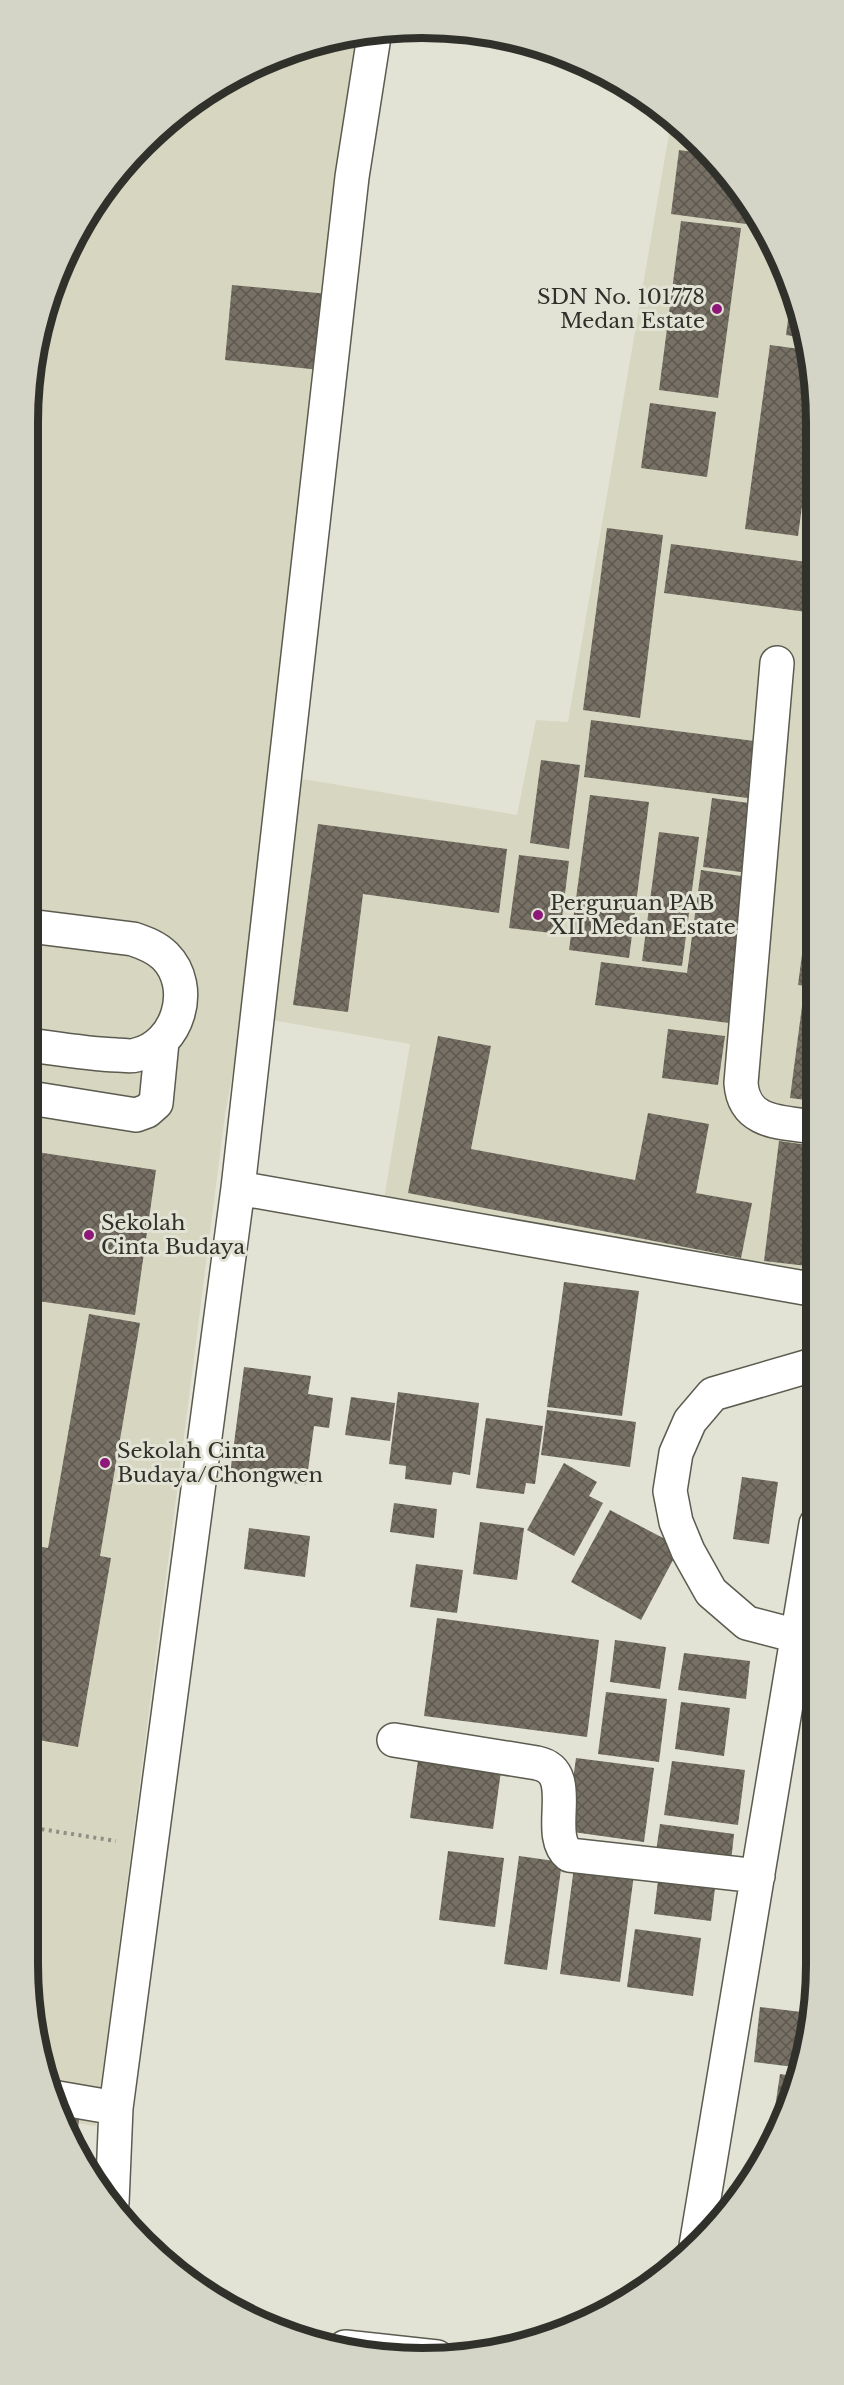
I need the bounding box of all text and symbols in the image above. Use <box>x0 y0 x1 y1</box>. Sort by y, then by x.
place label: SDN No. 101778 Medan Estate <box>537 284 705 334</box>
marker: SDN No. 101778 Medan Estate <box>710 302 724 316</box>
place label: Perguruan PAB XII Medan Estate <box>550 890 736 940</box>
marker: Perguruan PAB XII Medan Estate <box>531 908 545 922</box>
place label: Sekolah Cinta Budaya <box>101 1210 245 1260</box>
marker: Sekolah Cinta Budaya <box>82 1228 96 1242</box>
place label: Sekolah Cinta Budaya/Chongwen <box>117 1438 323 1488</box>
marker: Sekolah Cinta Budaya/Chongwen <box>98 1456 112 1470</box>

